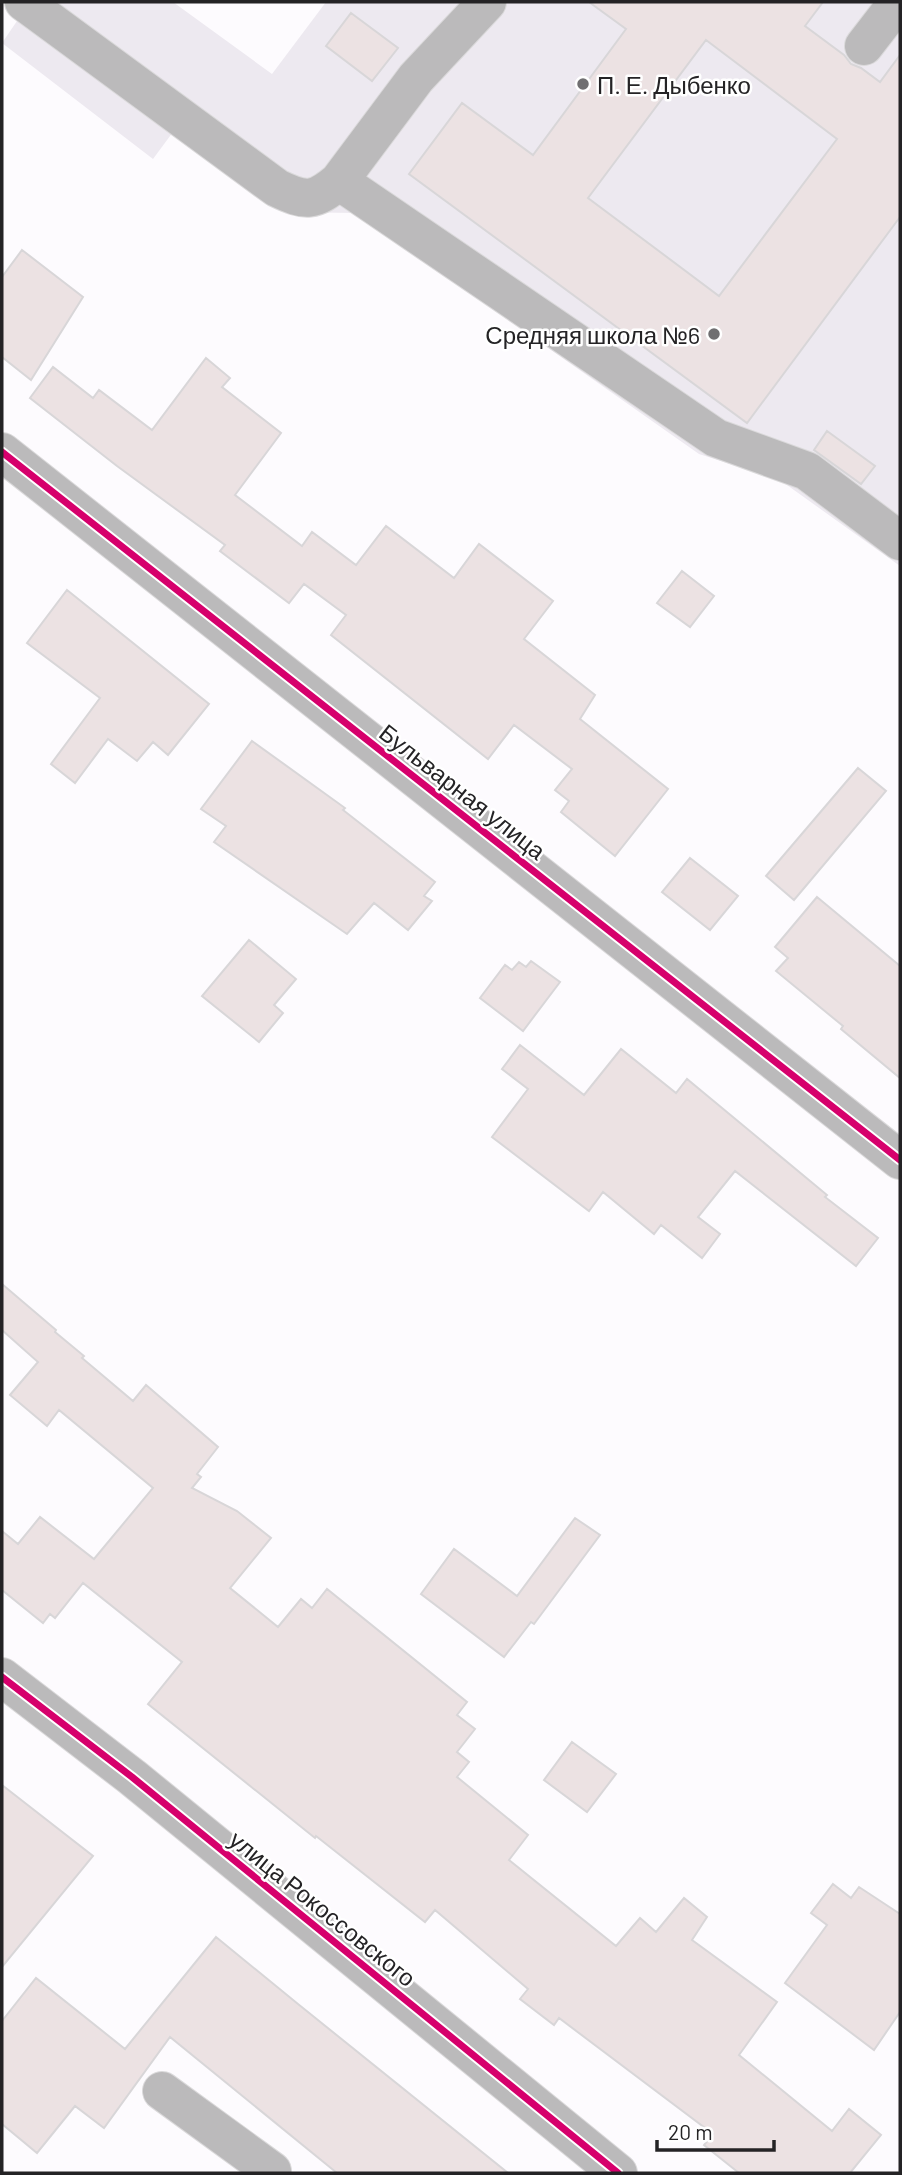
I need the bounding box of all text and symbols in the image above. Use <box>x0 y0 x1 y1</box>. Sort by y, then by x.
place label: П. Е. Дыбенко <box>597 70 751 99</box>
marker: П. Е. Дыбенко <box>575 76 591 92</box>
place label: Средняя школа №6 <box>485 320 700 349</box>
marker: Средняя школа №6 <box>706 326 722 342</box>
street label: Бульварная улица <box>374 717 552 865</box>
street label: улица Рокоссовского <box>224 1824 422 1992</box>
scale bar <box>657 2108 774 2152</box>
text: 20 m <box>668 2119 713 2144</box>

